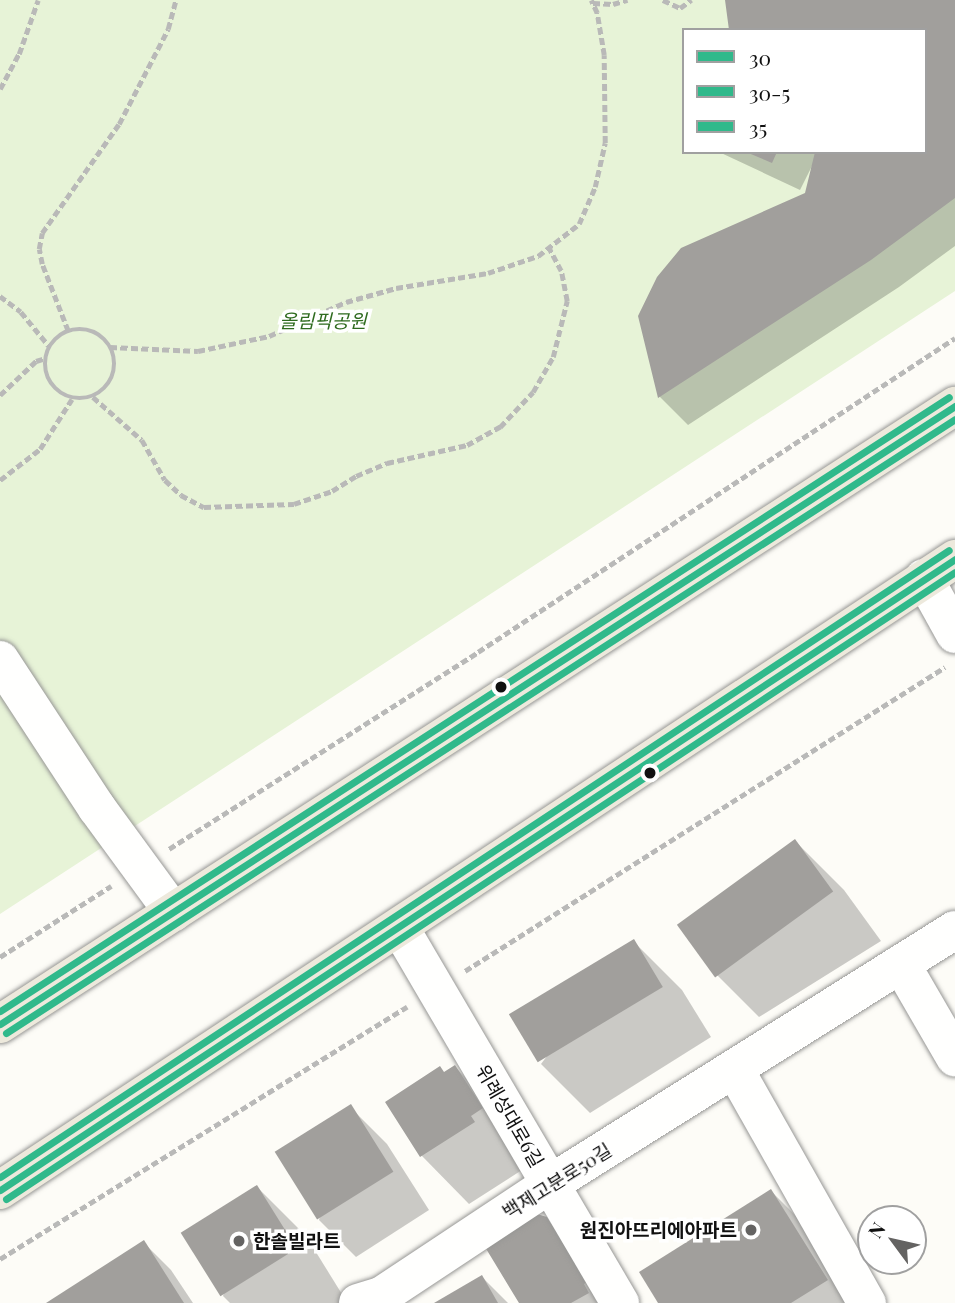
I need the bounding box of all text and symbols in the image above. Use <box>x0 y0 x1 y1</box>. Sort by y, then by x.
legend <box>682 28 927 154</box>
text: 30 <box>749 43 771 71</box>
text: 30-5 <box>749 78 790 106</box>
text: 35 <box>749 113 767 141</box>
park label: 올림픽공원 <box>279 310 367 332</box>
unlabelled marker <box>494 680 508 694</box>
unlabelled marker <box>643 766 657 780</box>
street label: 위례성대로6길 <box>471 1061 549 1171</box>
street label: 백제고분로50길 <box>498 1138 616 1224</box>
north arrow <box>857 1205 927 1275</box>
text: N <box>861 1217 891 1242</box>
place label: 원진아뜨리에아파트 <box>580 1219 737 1241</box>
marker: 원진아뜨리에아파트 <box>743 1222 759 1238</box>
place label: 한솔빌라트 <box>253 1230 340 1252</box>
marker: 한솔빌라트 <box>231 1233 247 1249</box>

